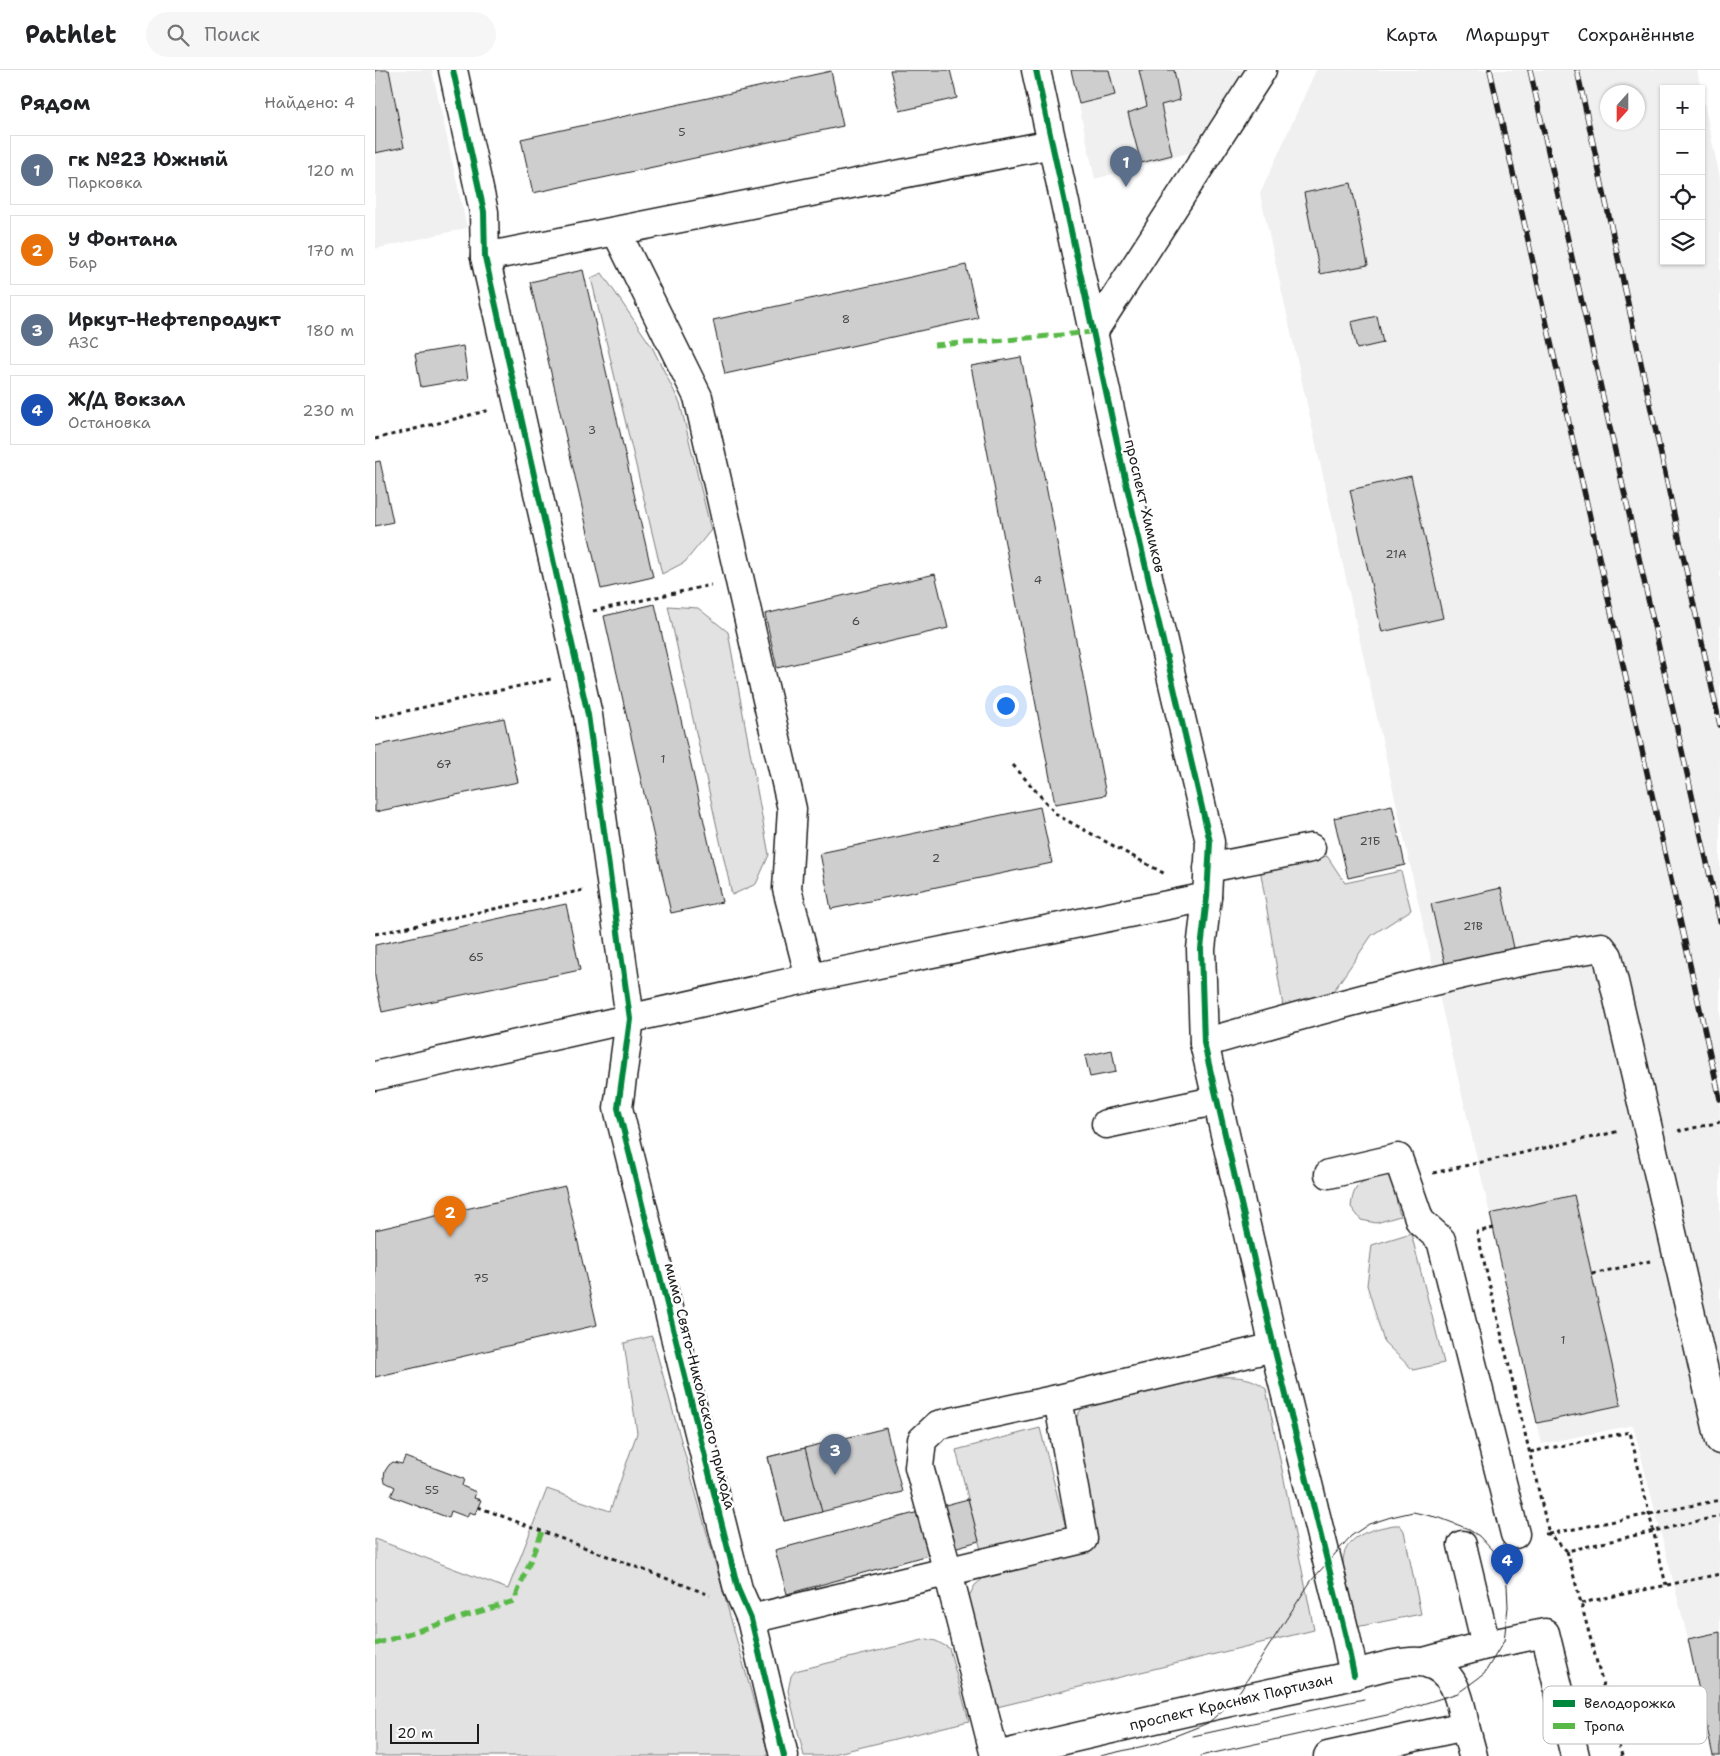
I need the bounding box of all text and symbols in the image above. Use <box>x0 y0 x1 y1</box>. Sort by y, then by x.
search box <box>146 12 496 57</box>
text: Pathlet <box>25 19 116 51</box>
icon: search <box>164 21 192 49</box>
text: Поиск <box>204 22 260 47</box>
text: Карта <box>1386 23 1437 47</box>
text: Маршрут <box>1465 23 1549 47</box>
text: Сохранённые <box>1577 23 1695 47</box>
north arrow <box>1600 85 1645 130</box>
map controls <box>1660 85 1705 265</box>
button: + <box>1660 85 1705 130</box>
text: Рядом <box>20 89 90 117</box>
text: Найдено: 4 <box>264 92 355 113</box>
house number: 5 <box>678 124 686 140</box>
button: − <box>1660 130 1705 175</box>
pin: 1 <box>1110 146 1142 187</box>
text: гк №23 Южный <box>68 147 228 172</box>
text: 1 <box>33 160 41 181</box>
text: 120 m <box>307 160 354 181</box>
text: Парковка <box>68 172 142 193</box>
button: locate <box>1660 175 1705 220</box>
button: layers <box>1660 220 1705 265</box>
text: У Фонтана <box>68 227 177 252</box>
text: 2 <box>31 240 43 261</box>
text: 170 m <box>307 240 354 261</box>
text: Бар <box>68 252 97 273</box>
text: Иркут-Нефтепродукт <box>68 307 281 332</box>
house number: 8 <box>842 311 850 327</box>
text: 3 <box>31 320 43 341</box>
text: 180 m <box>306 320 354 341</box>
text: АЗС <box>68 332 99 353</box>
text: Ж/Д Вокзал <box>68 387 185 412</box>
text: 4 <box>31 400 43 421</box>
text: 230 m <box>302 400 354 421</box>
text: Остановка <box>68 412 151 433</box>
house number: 3 <box>588 422 596 438</box>
street label: проспект Химиков <box>1120 437 1170 575</box>
house number: 21А <box>1385 546 1407 562</box>
house number: 4 <box>1034 572 1042 588</box>
house number: 6 <box>852 613 860 629</box>
your location <box>993 693 1019 719</box>
house number: 1 <box>660 751 666 767</box>
house number: 67 <box>436 756 452 772</box>
house number: 21Б <box>1360 833 1380 849</box>
house number: 2 <box>932 850 940 866</box>
house number: 21В <box>1463 918 1483 934</box>
house number: 65 <box>468 949 484 965</box>
pin: 2 <box>434 1196 466 1237</box>
street label: мимо Свято-Никольского прихода <box>660 1261 741 1512</box>
house number: 75 <box>473 1270 489 1286</box>
house number: 1 <box>1560 1332 1566 1348</box>
pin: 3 <box>819 1434 851 1475</box>
house number: 55 <box>425 1482 439 1498</box>
pin: 4 <box>1491 1544 1523 1585</box>
street label: проспект Красных Партизан <box>1127 1669 1335 1735</box>
legend <box>1543 1686 1707 1744</box>
text: Велодорожка <box>1584 1694 1676 1712</box>
text: Тропа <box>1584 1717 1625 1735</box>
scale bar <box>390 1721 479 1744</box>
text: 20 m <box>397 1724 433 1742</box>

